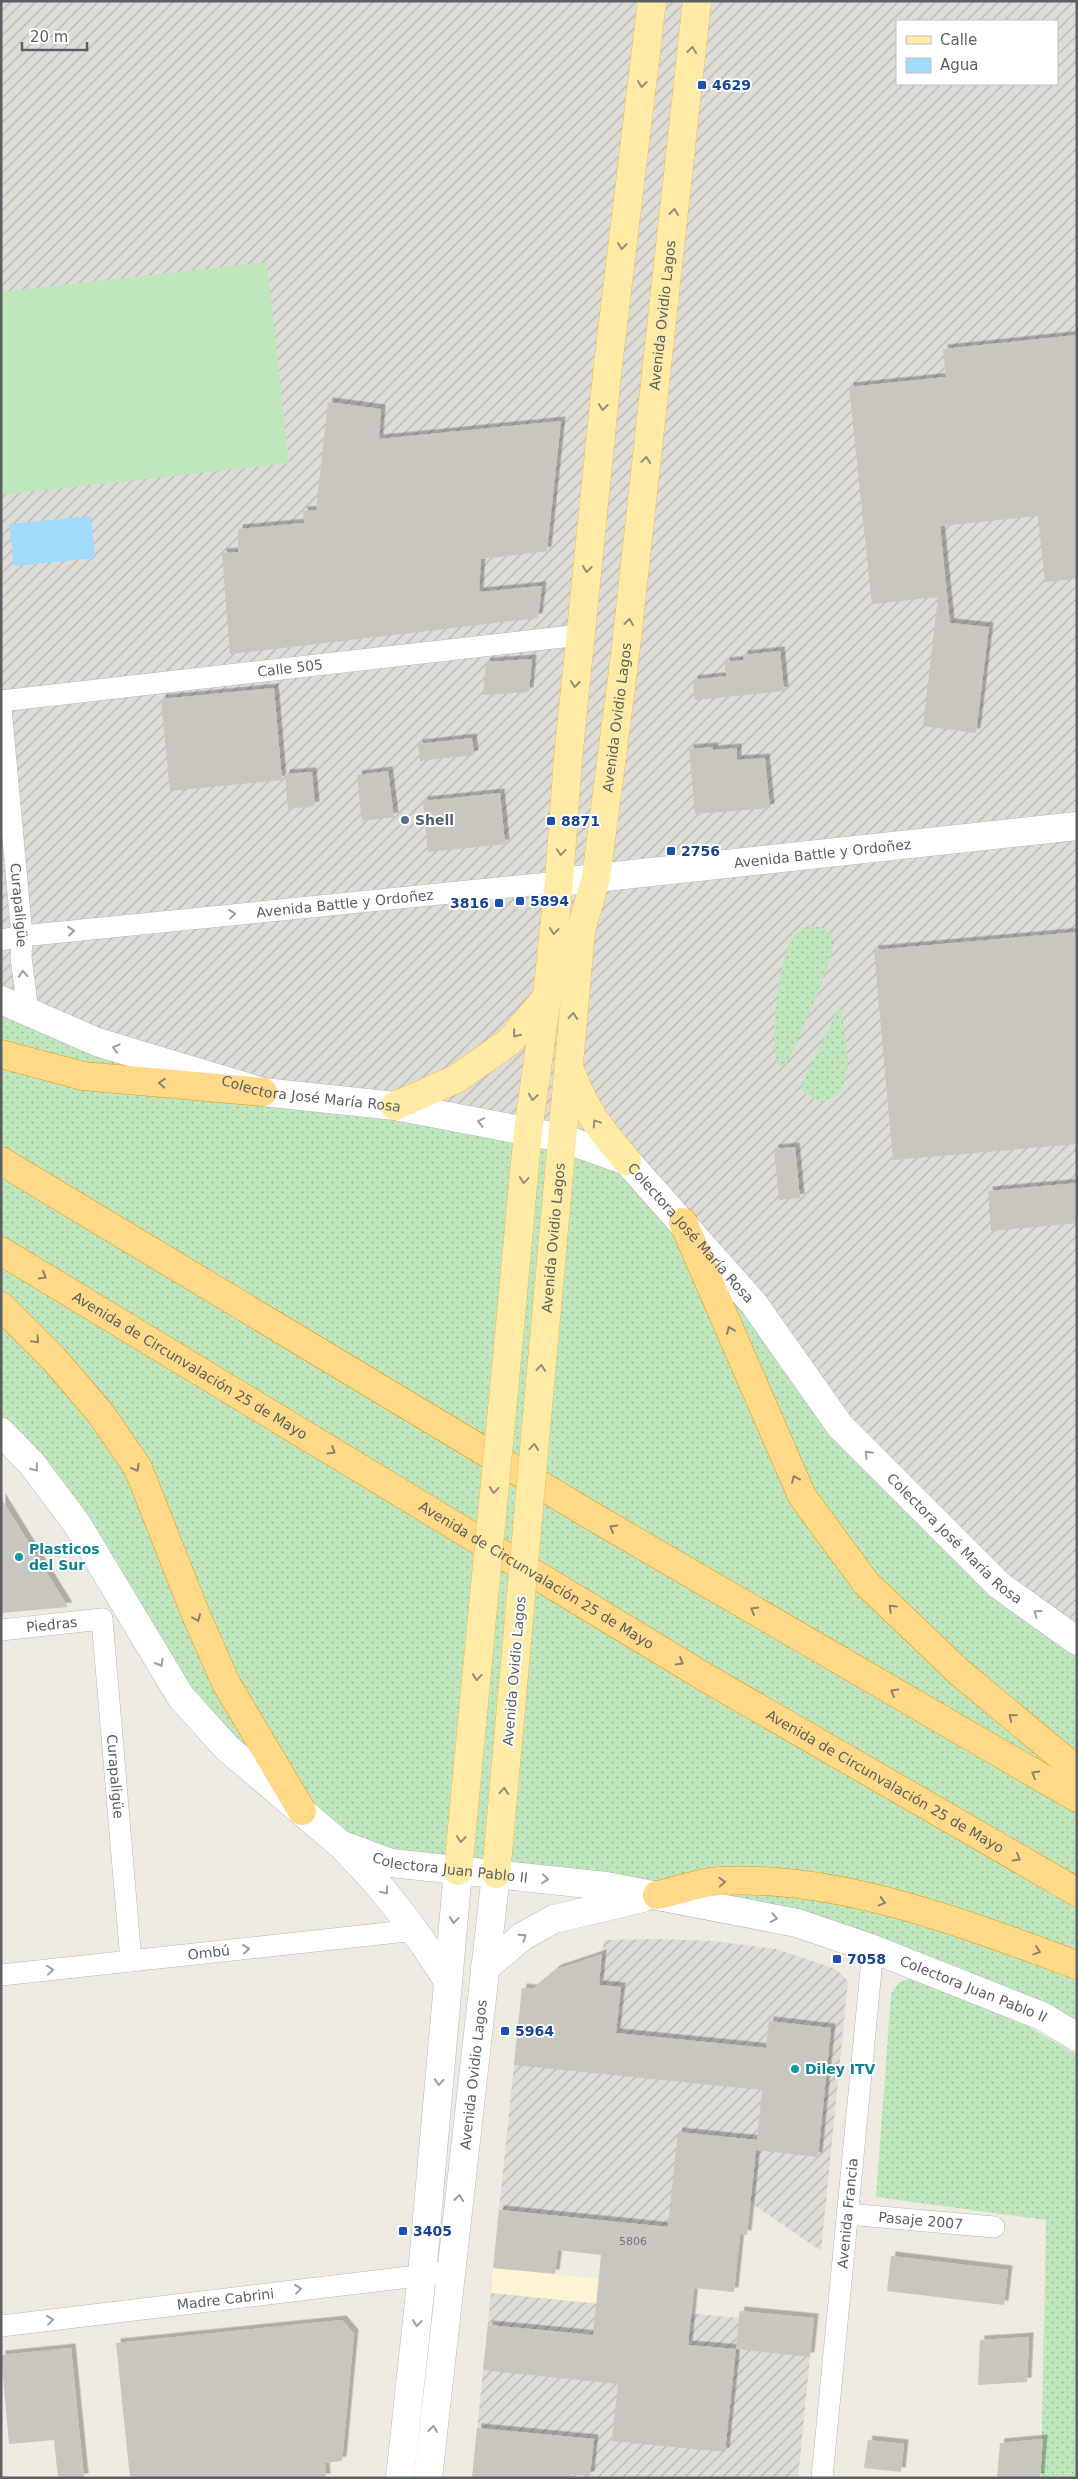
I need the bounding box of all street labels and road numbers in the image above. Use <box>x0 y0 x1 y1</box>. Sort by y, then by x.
street label: Avenida Ovidio Lagos <box>646 239 679 391</box>
street label: Avenida Ovidio Lagos <box>599 642 634 793</box>
street label: Calle 505 <box>256 656 324 680</box>
street label: Avenida Battle y Ordoñez <box>733 836 912 871</box>
street label: Curapaligüe <box>7 862 30 948</box>
street label: Avenida Battle y Ordoñez <box>256 887 434 920</box>
street label: Colectora José María Rosa <box>220 1072 402 1115</box>
street label: Colectora José María Rosa <box>625 1160 757 1306</box>
street label: Avenida Ovidio Lagos <box>538 1162 568 1313</box>
street label: Avenida de Circunvalación 25 de Mayo <box>70 1288 310 1443</box>
street label: Colectora José María Rosa <box>884 1470 1025 1607</box>
street label: Avenida de Circunvalación 25 de Mayo <box>416 1498 657 1652</box>
street label: Avenida Ovidio Lagos <box>499 1595 529 1747</box>
street label: Piedras <box>25 1614 78 1635</box>
street label: Avenida de Circunvalación 25 de Mayo <box>764 1706 1007 1856</box>
street label: Curapaligüe <box>104 1734 127 1819</box>
street label: Colectora Juan Pablo II <box>370 1849 529 1886</box>
street label: Ombú <box>187 1942 231 1963</box>
street label: Colectora Juan Pablo II <box>898 1952 1050 2025</box>
street label: Avenida Ovidio Lagos <box>457 1999 490 2150</box>
street label: Avenida Francia <box>834 2157 861 2269</box>
street label: Pasaje 2007 <box>878 2209 964 2232</box>
street label: Madre Cabrini <box>176 2285 275 2313</box>

